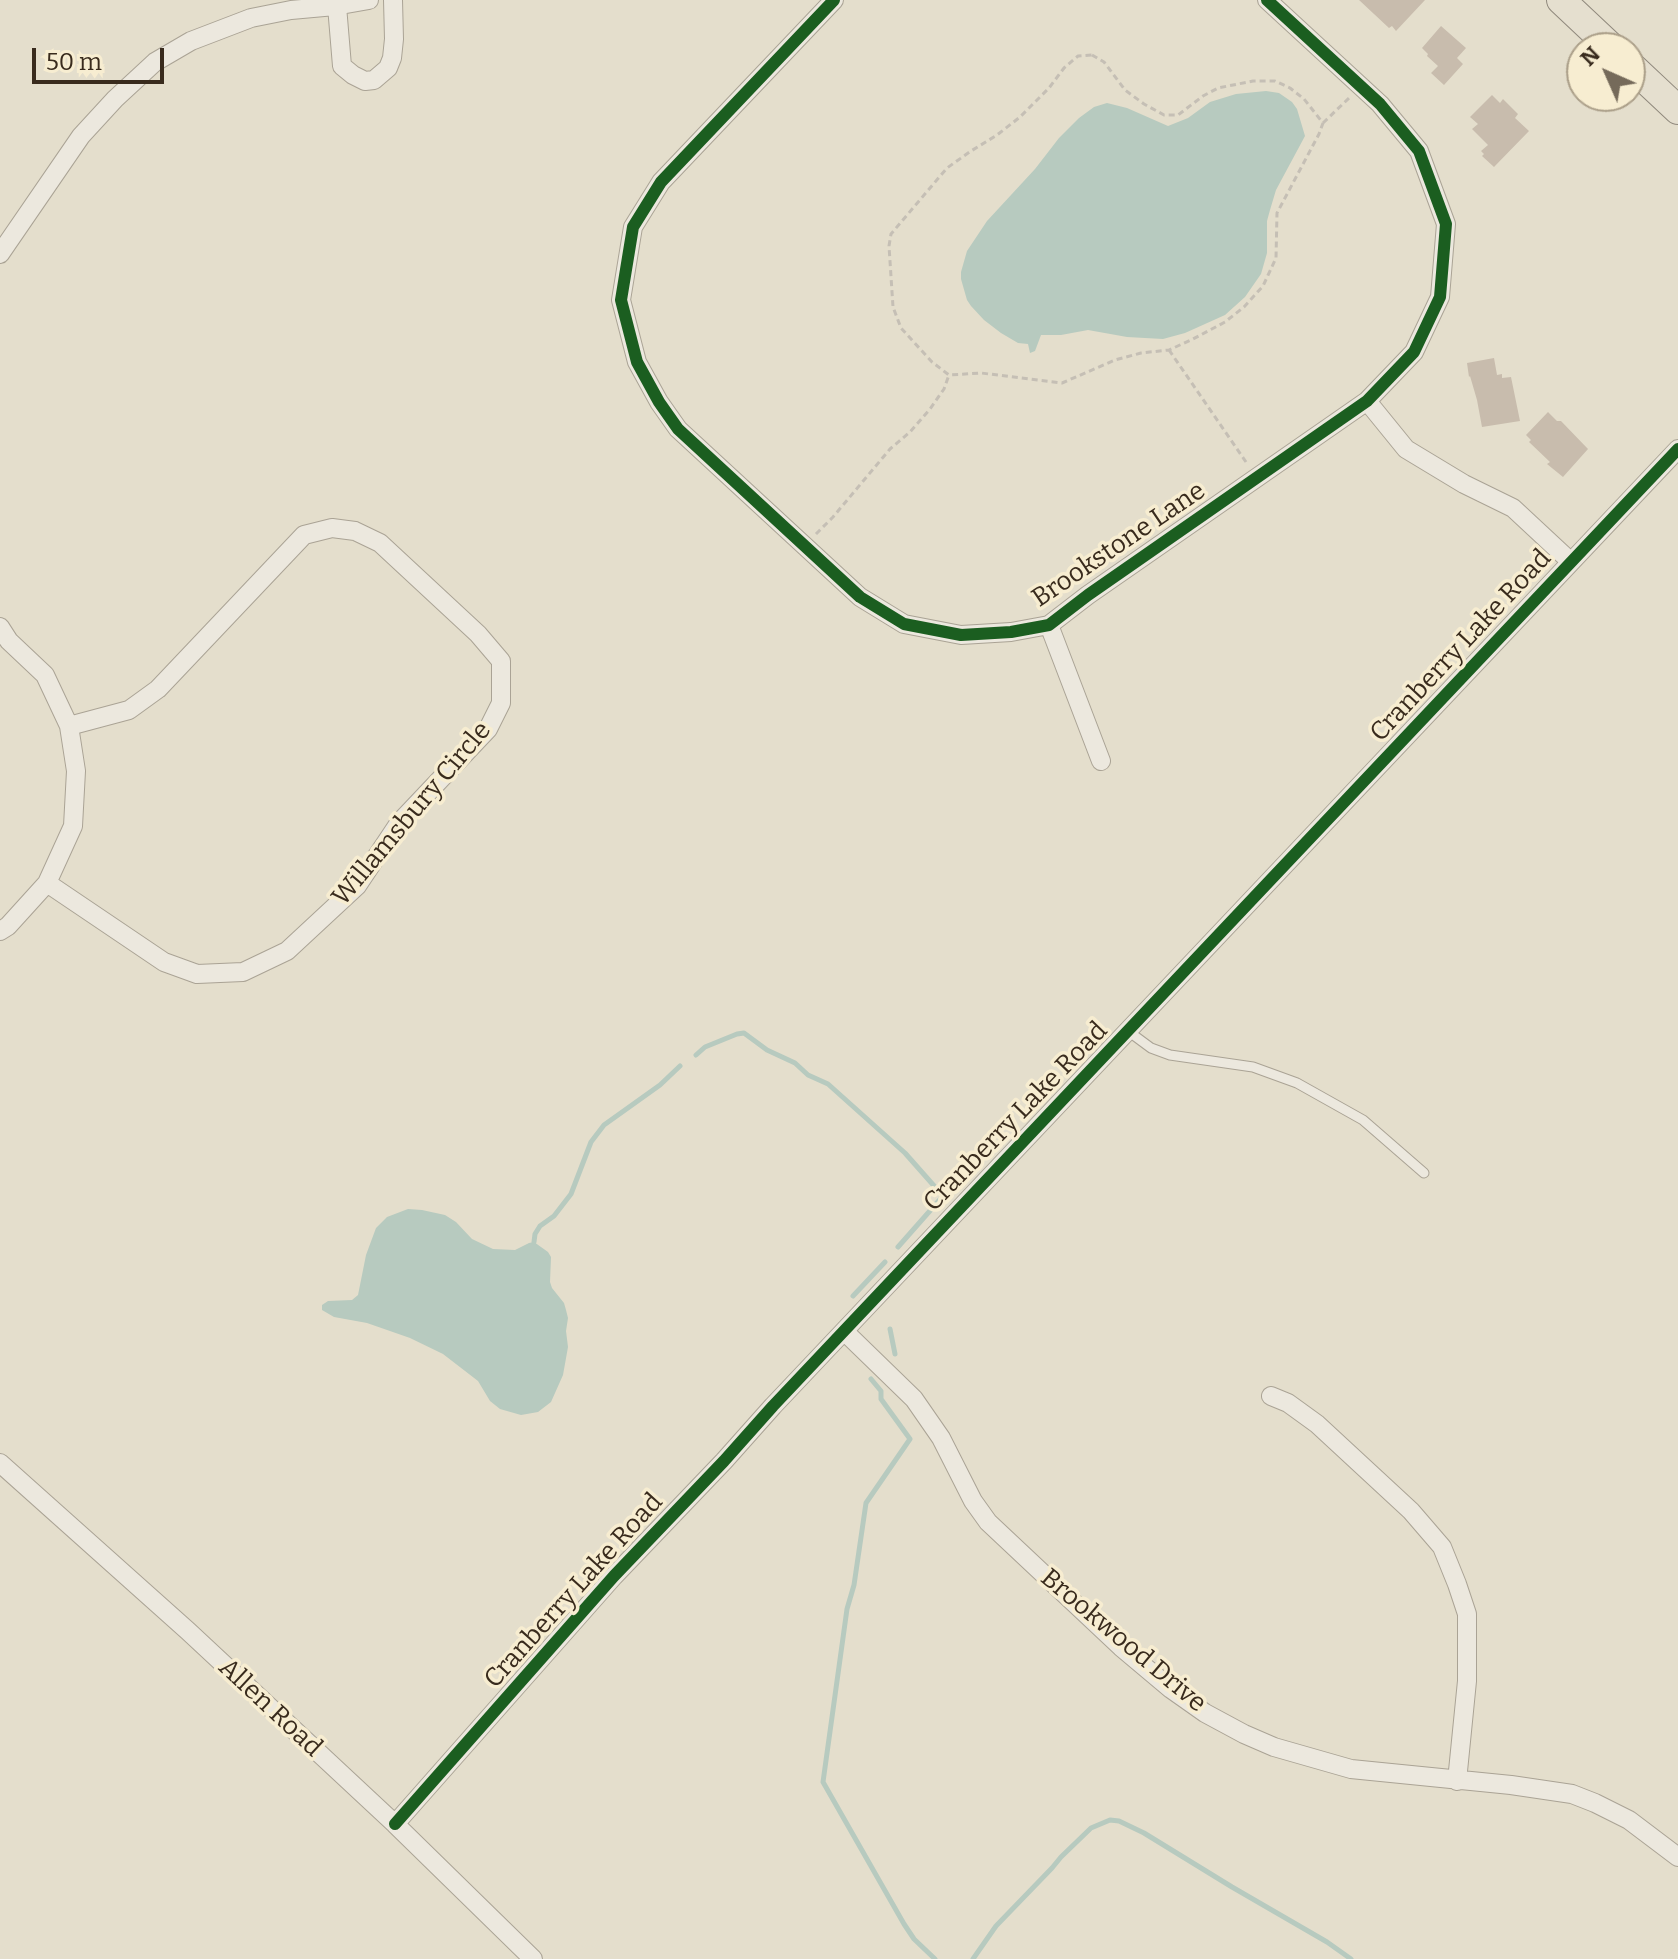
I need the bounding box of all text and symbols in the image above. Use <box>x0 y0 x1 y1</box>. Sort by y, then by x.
scale bar <box>36 32 168 82</box>
north arrow <box>1566 32 1646 112</box>
text: N <box>1575 41 1606 72</box>
text: 50 m <box>46 48 102 76</box>
street label: Brookstone Lane <box>1026 476 1212 614</box>
street label: Cranberry Lake Road <box>1364 543 1558 749</box>
street label: Willamsbury Circle <box>326 716 498 912</box>
street label: Cranberry Lake Road <box>918 1016 1114 1218</box>
street label: Cranberry Lake Road <box>478 1487 670 1695</box>
street label: Brookwood Drive <box>1034 1563 1212 1719</box>
street label: Allen Road <box>212 1652 328 1764</box>

